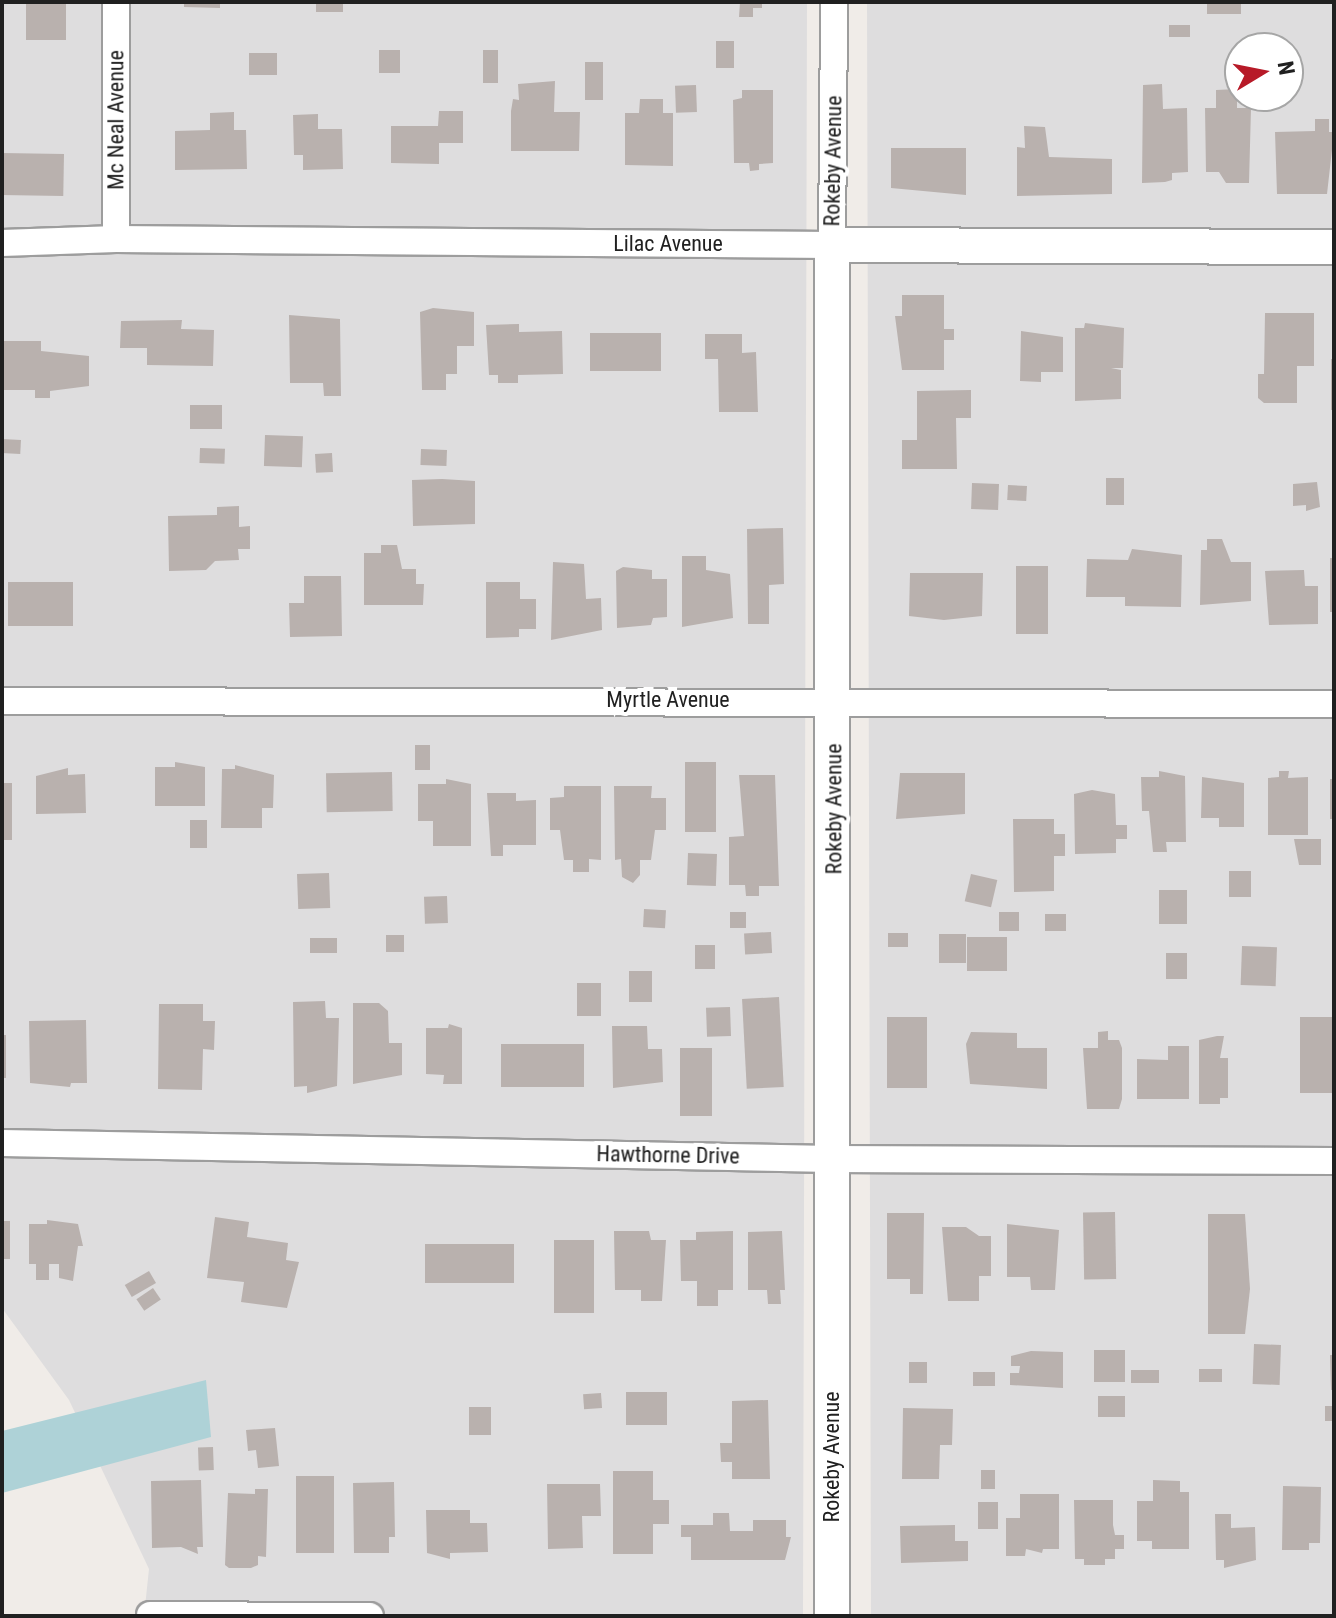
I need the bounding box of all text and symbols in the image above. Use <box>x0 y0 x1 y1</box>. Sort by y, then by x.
north arrow <box>1224 32 1304 112</box>
street label: Mc Neal Avenue <box>103 50 129 190</box>
text: N <box>1273 59 1300 77</box>
street label: Rokeby Avenue <box>819 95 847 227</box>
street label: Lilac Avenue <box>613 231 723 257</box>
street label: Myrtle Avenue <box>606 687 730 713</box>
street label: Rokeby Avenue <box>821 743 847 875</box>
street label: Hawthorne Drive <box>596 1141 740 1169</box>
street label: Rokeby Avenue <box>819 1391 845 1523</box>

